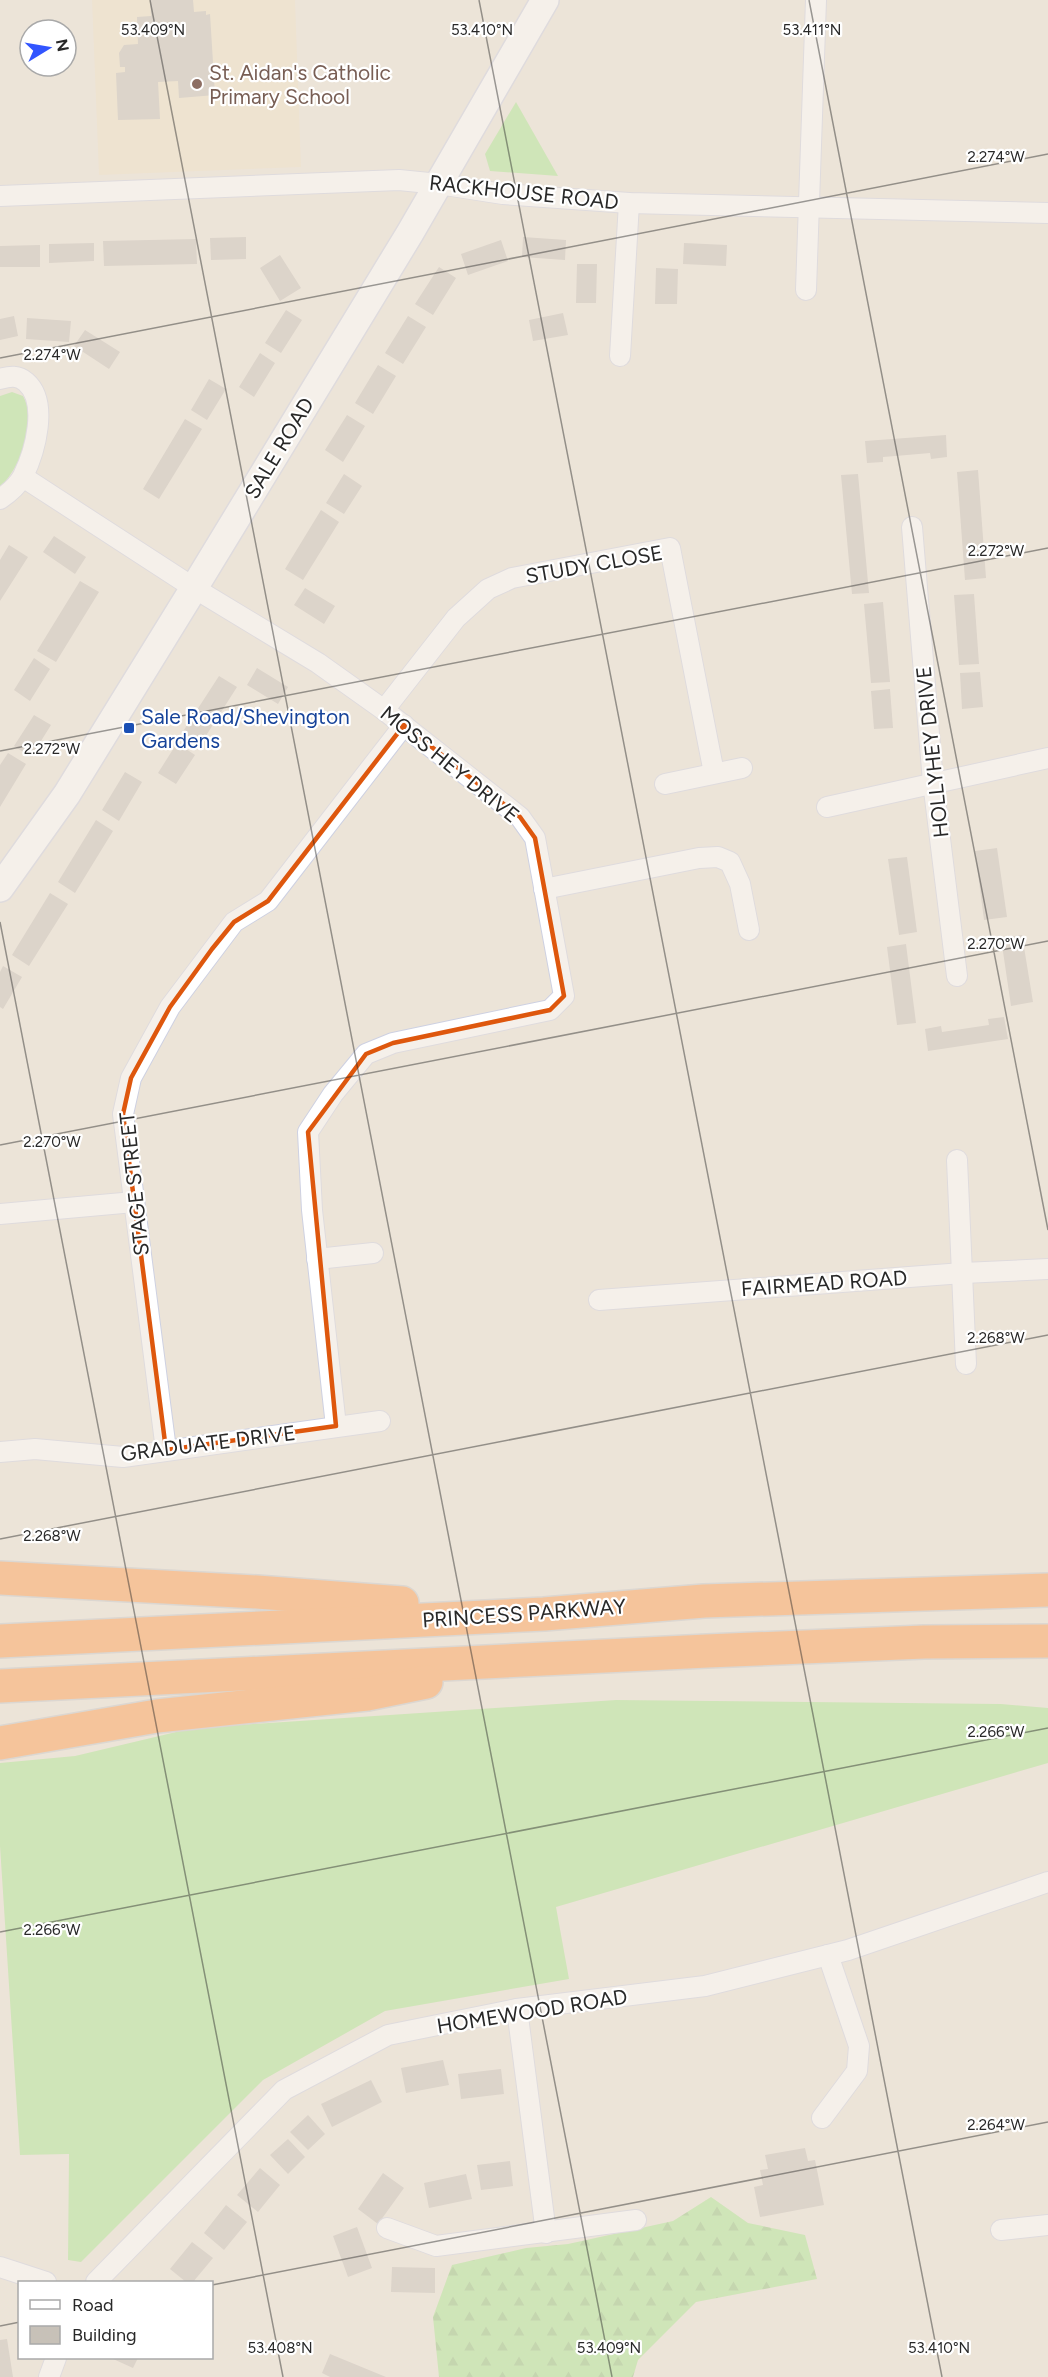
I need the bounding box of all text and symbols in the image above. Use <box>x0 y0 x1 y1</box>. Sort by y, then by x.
north arrow <box>18 18 78 78</box>
text: 53.409°N <box>121 21 185 39</box>
text: 53.410°N <box>451 21 513 39</box>
text: 53.411°N <box>783 21 841 39</box>
text: N <box>52 37 73 53</box>
place label: St. Aidan's Catholic Primary School <box>209 60 391 109</box>
marker: St. Aidan's Catholic Primary School <box>190 77 204 91</box>
text: 2.274°W <box>967 148 1025 166</box>
street label: RACKHOUSE ROAD <box>428 170 620 214</box>
text: 2.274°W <box>23 346 81 364</box>
street label: SALE ROAD <box>239 393 319 503</box>
street label: STUDY CLOSE <box>524 540 664 588</box>
text: 2.272°W <box>968 542 1025 560</box>
street label: HOLLYHEY DRIVE <box>911 665 953 839</box>
street label: MOSS HEY DRIVE <box>376 700 524 828</box>
place label: Sale Road/Shevington Gardens <box>141 704 350 753</box>
marker: Sale Road/Shevington Gardens <box>122 721 136 735</box>
text: 2.272°W <box>24 740 81 758</box>
text: 2.270°W <box>967 935 1025 953</box>
street label: STAGE STREET <box>114 1110 154 1257</box>
text: 2.270°W <box>23 1133 81 1151</box>
street label: FAIRMEAD ROAD <box>740 1265 908 1301</box>
text: 2.268°W <box>967 1329 1025 1347</box>
street label: GRADUATE DRIVE <box>119 1420 297 1466</box>
text: 2.268°W <box>23 1527 81 1545</box>
street label: PRINCESS PARKWAY <box>421 1593 627 1633</box>
text: 2.266°W <box>968 1723 1025 1741</box>
text: 2.266°W <box>24 1921 81 1939</box>
street label: HOMEWOOD ROAD <box>435 1984 629 2038</box>
text: 2.264°W <box>967 2116 1025 2134</box>
legend <box>18 2281 213 2359</box>
text: Road <box>72 2294 113 2316</box>
text: Building <box>72 2324 137 2346</box>
text: 53.408°N <box>247 2339 313 2357</box>
text: 53.409°N <box>577 2339 641 2357</box>
text: 53.410°N <box>908 2339 970 2357</box>

